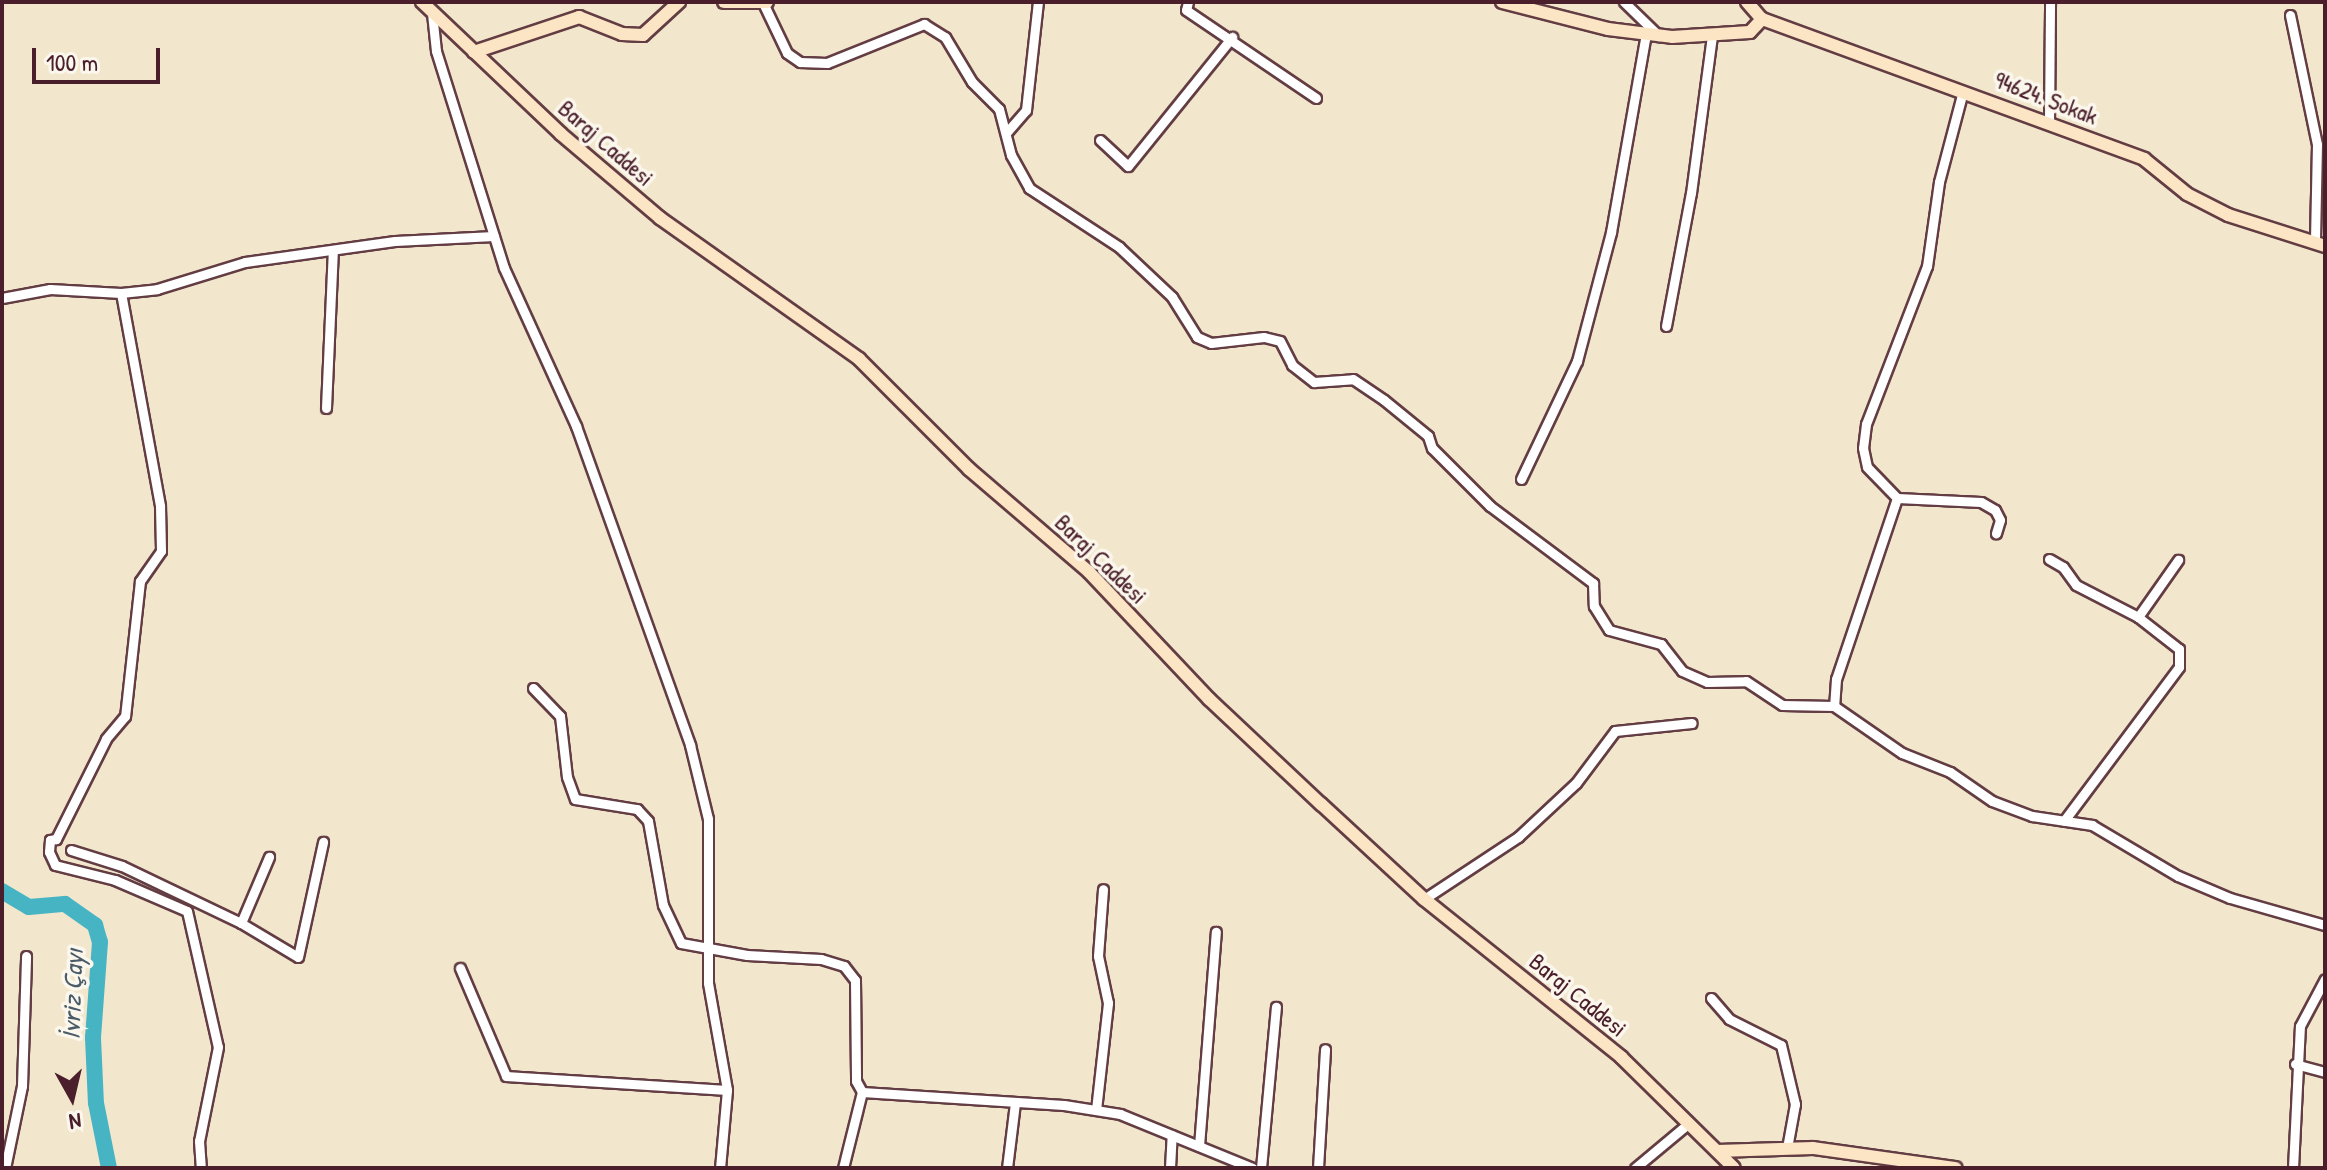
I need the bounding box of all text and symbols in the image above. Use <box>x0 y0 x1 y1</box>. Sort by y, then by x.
scale bar <box>36 32 164 82</box>
text: 100 m <box>46 46 98 78</box>
street label: 94624. Sokak <box>1990 65 2102 131</box>
street label: Baraj Caddesi <box>552 94 660 192</box>
street label: Baraj Caddesi <box>1049 508 1153 610</box>
street label: Baraj Caddesi <box>1524 947 1632 1043</box>
water label: İvriz Çayı <box>55 948 89 1040</box>
north arrow <box>32 1058 112 1138</box>
text: N <box>67 1106 83 1137</box>

